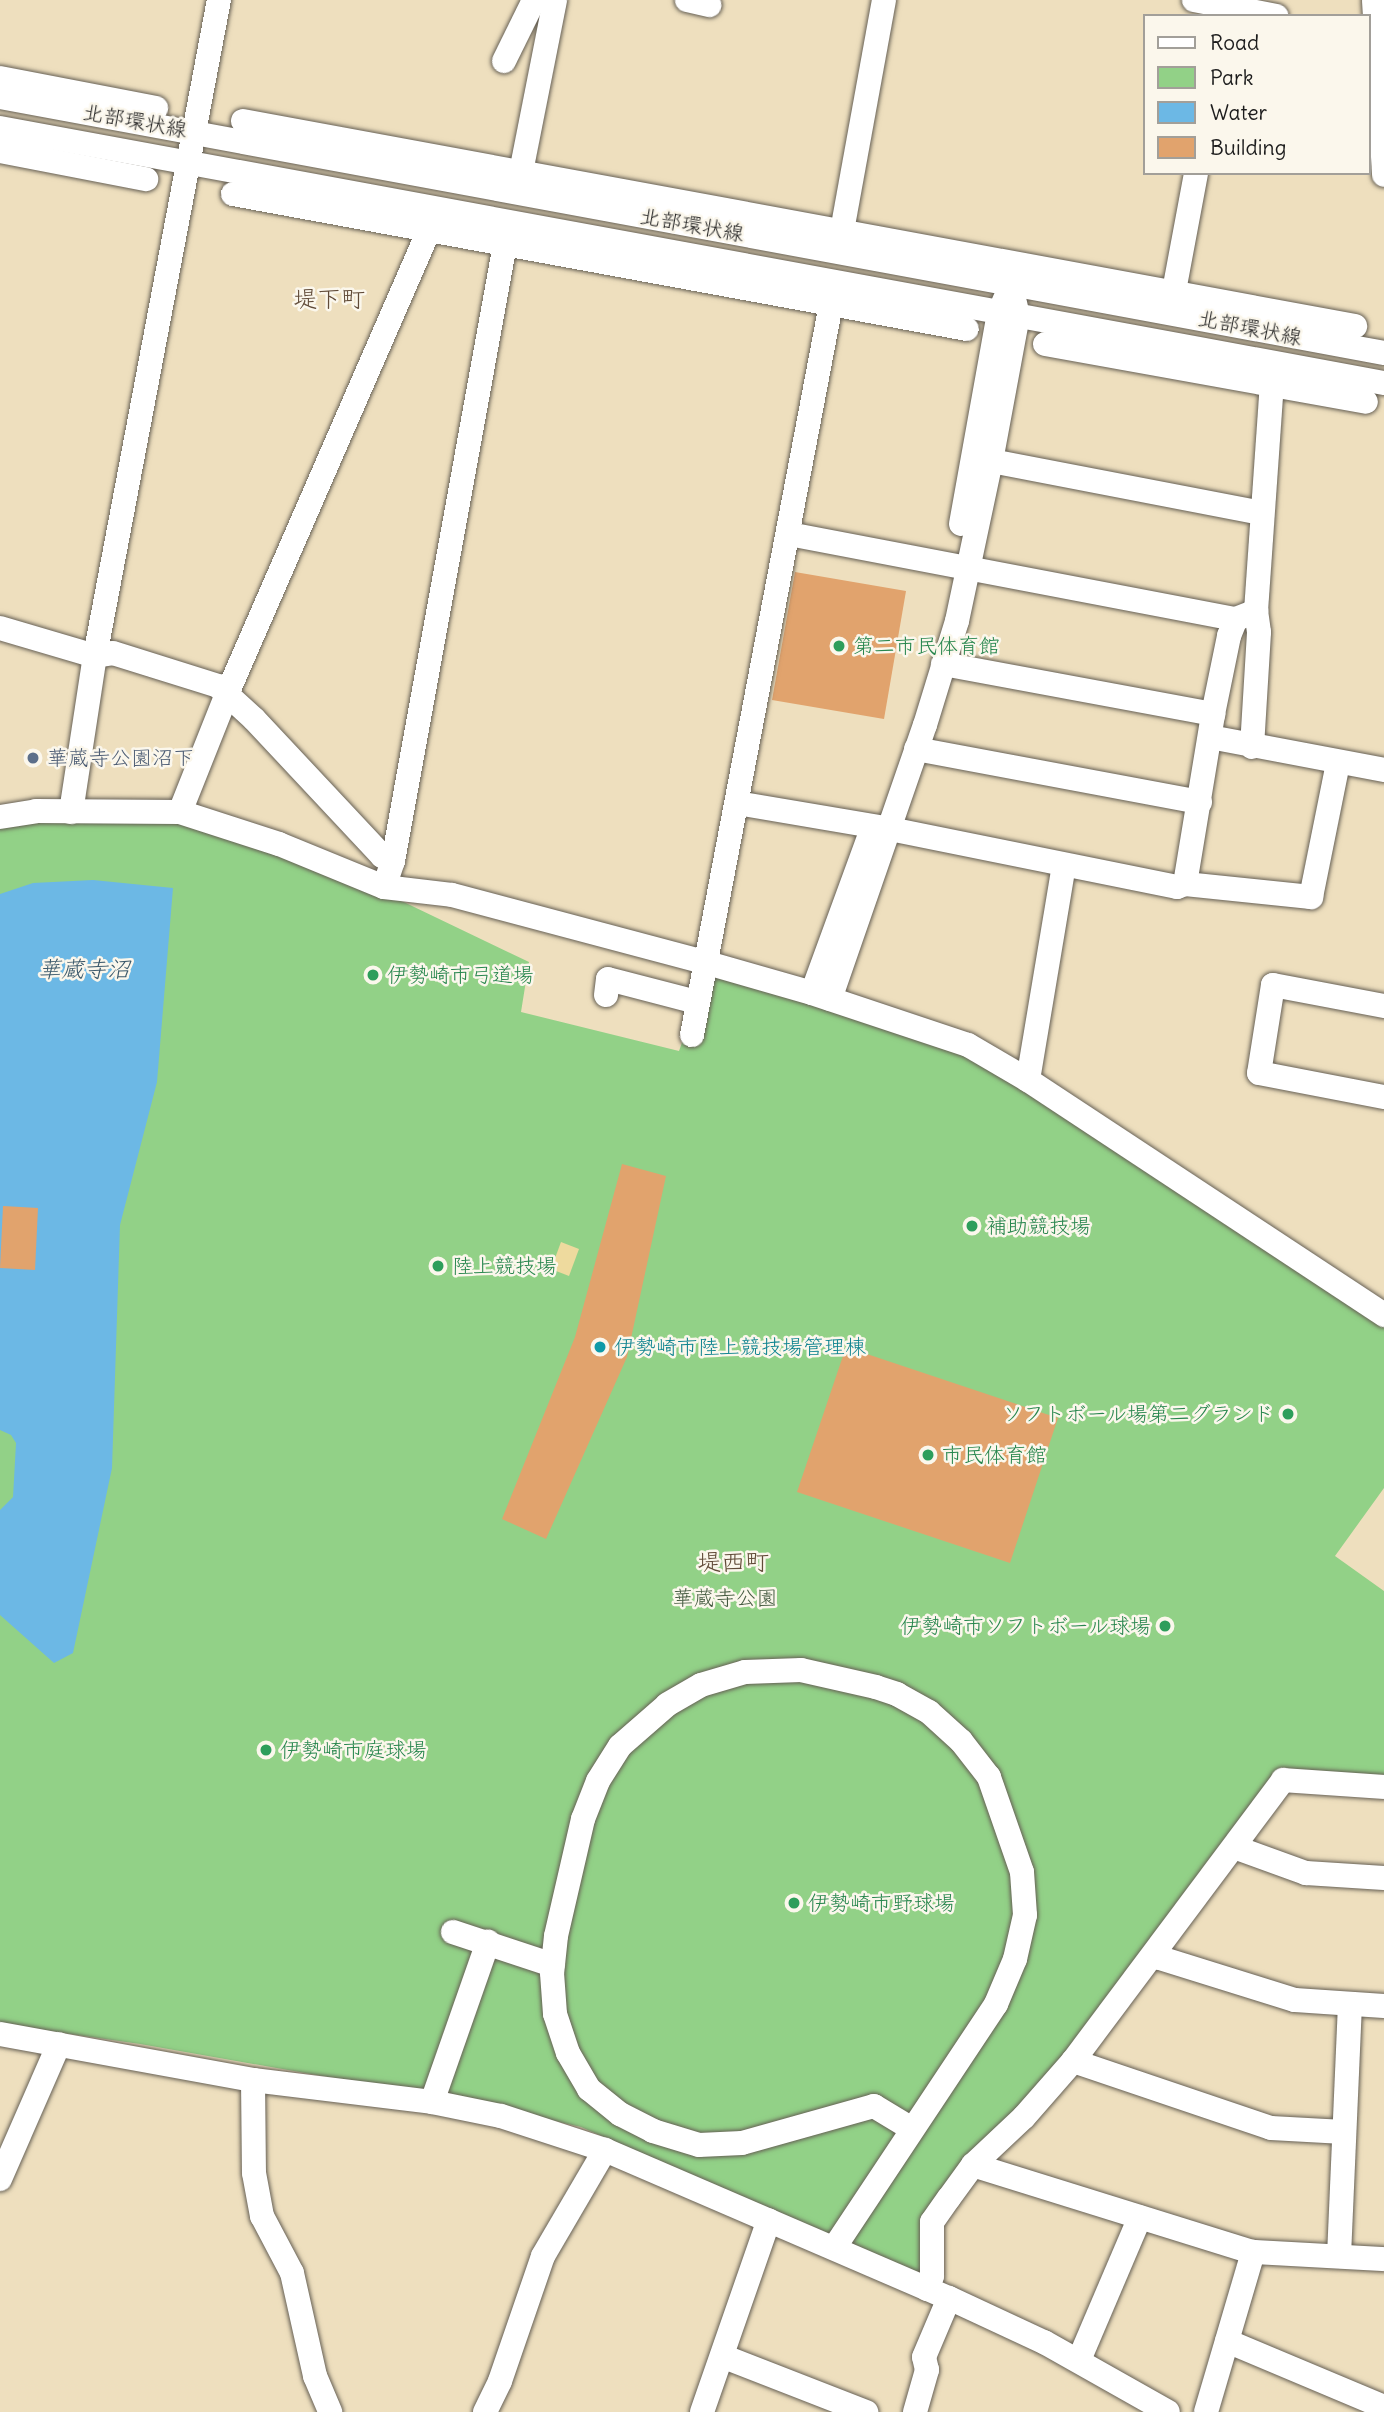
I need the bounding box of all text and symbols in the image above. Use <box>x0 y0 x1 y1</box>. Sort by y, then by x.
legend <box>1142 14 1370 175</box>
text: Road <box>1210 29 1259 56</box>
text: Park <box>1210 64 1253 91</box>
street label: 北部環状線 <box>81 99 189 143</box>
text: Water <box>1210 99 1267 126</box>
text: Building <box>1210 134 1286 161</box>
street label: 北部環状線 <box>638 203 746 247</box>
district label: 堤下町 <box>293 285 365 313</box>
street label: 北部環状線 <box>1196 306 1304 350</box>
place label: 第二市民体育館 <box>853 633 1000 659</box>
marker: 第二市民体育館 <box>831 638 847 654</box>
place label: 華蔵寺公園沼下 <box>47 745 194 771</box>
marker: 華蔵寺公園沼下 <box>25 750 41 766</box>
water label: 華蔵寺沼 <box>38 955 130 983</box>
place label: 伊勢崎市弓道場 <box>387 962 534 988</box>
marker: 伊勢崎市弓道場 <box>365 967 381 983</box>
place label: 補助競技場 <box>986 1213 1091 1239</box>
marker: 補助競技場 <box>964 1218 980 1234</box>
place label: 陸上競技場 <box>452 1253 557 1279</box>
marker: 陸上競技場 <box>430 1258 446 1274</box>
place label: 伊勢崎市陸上競技場管理棟 <box>614 1334 866 1360</box>
marker: 伊勢崎市陸上競技場管理棟 <box>592 1339 608 1355</box>
place label: ソフトボール場第二グランド <box>1001 1401 1274 1427</box>
marker: ソフトボール場第二グランド <box>1280 1406 1296 1422</box>
place label: 市民体育館 <box>942 1442 1047 1468</box>
marker: 市民体育館 <box>920 1447 936 1463</box>
district label: 堤西町 <box>697 1548 769 1576</box>
park label: 華蔵寺公園 <box>673 1585 777 1611</box>
place label: 伊勢崎市ソフトボール球場 <box>899 1613 1151 1639</box>
marker: 伊勢崎市ソフトボール球場 <box>1157 1618 1173 1634</box>
place label: 伊勢崎市庭球場 <box>280 1737 427 1763</box>
marker: 伊勢崎市庭球場 <box>258 1742 274 1758</box>
place label: 伊勢崎市野球場 <box>808 1890 955 1916</box>
marker: 伊勢崎市野球場 <box>786 1895 802 1911</box>

